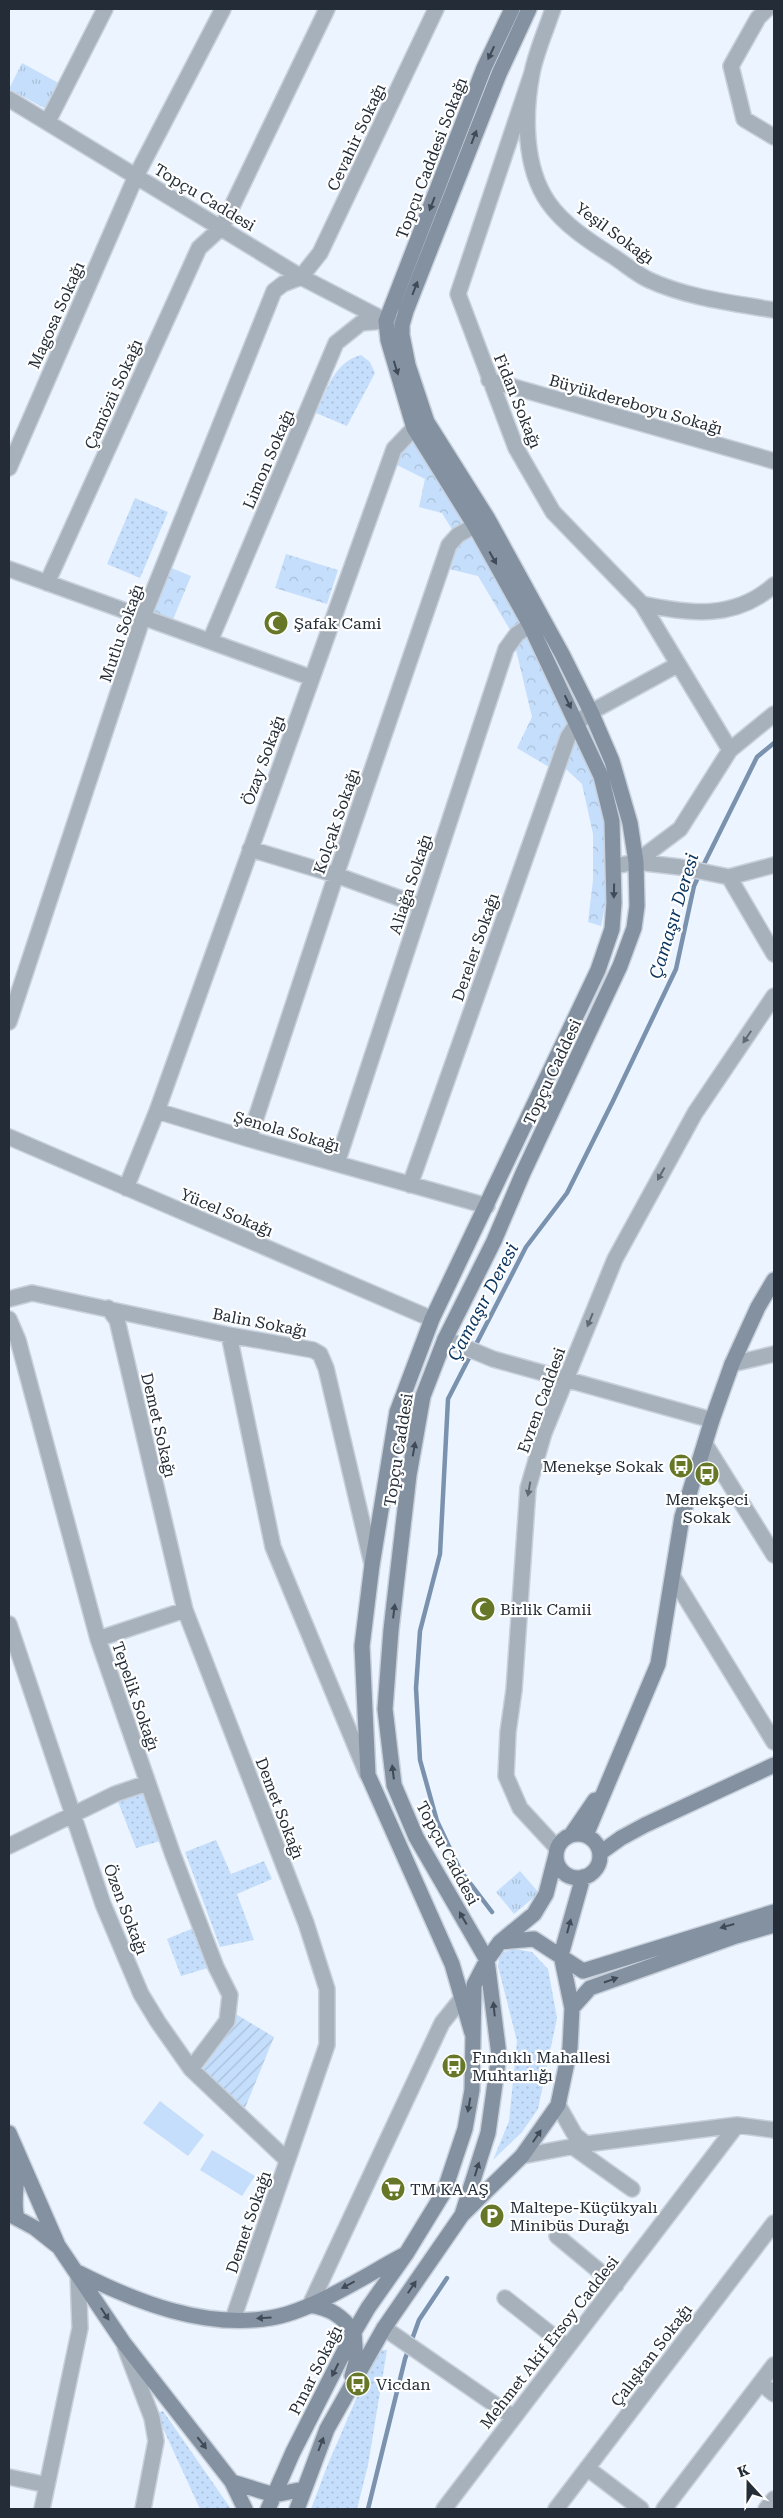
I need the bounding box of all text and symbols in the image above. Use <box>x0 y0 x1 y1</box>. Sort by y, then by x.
one-way arrow <box>487 46 495 60</box>
street label: Topçu Caddesi Sokağı <box>392 75 471 242</box>
street label: Cevahir Sokağı <box>323 80 390 194</box>
one-way arrow <box>470 129 478 144</box>
street label: Topçu Caddesi <box>151 160 259 235</box>
one-way arrow <box>428 197 436 212</box>
street label: Yeşil Sokağı <box>572 198 658 268</box>
street label: Magosa Sokağı <box>24 259 89 372</box>
one-way arrow <box>411 280 419 295</box>
street label: Çamözü Sokağı <box>81 336 146 452</box>
street label: Fidan Sokağı <box>490 351 545 451</box>
one-way arrow <box>392 361 400 376</box>
street label: Büyükdereboyu Sokağı <box>547 371 725 438</box>
street label: Limon Sokağı <box>239 407 298 512</box>
one-way arrow <box>489 551 497 566</box>
street label: Mutlu Sokağı <box>96 582 147 685</box>
mosque icon: Şafak Cami <box>263 610 289 636</box>
place label: Şafak Cami <box>294 614 381 633</box>
one-way arrow <box>564 695 572 709</box>
street label: Özay Sokağı <box>238 713 289 808</box>
street label: Kolçak Sokağı <box>310 766 363 876</box>
street label: Aliağa Sokağı <box>385 832 436 937</box>
water label: Çamaşır Deresi <box>644 850 703 981</box>
one-way arrow <box>610 884 618 900</box>
street label: Dereler Sokağı <box>448 891 503 1004</box>
street label: Topçu Caddesi <box>520 1016 585 1128</box>
one-way arrow <box>742 1030 752 1043</box>
street label: Şenola Sokağı <box>232 1107 342 1156</box>
one-way arrow <box>657 1168 666 1181</box>
street label: Yücel Sokağı <box>177 1184 276 1241</box>
water label: Çamaşır Deresi <box>443 1239 523 1364</box>
street label: Balin Sokağı <box>211 1304 309 1341</box>
one-way arrow <box>586 1313 594 1328</box>
street label: Evren Caddesi <box>514 1345 569 1456</box>
street label: Demet Sokağı <box>137 1371 180 1479</box>
street label: Topçu Caddesi <box>380 1392 417 1508</box>
one-way arrow <box>410 1441 418 1457</box>
bus stop icon: Menekşe Sokak <box>668 1453 694 1479</box>
place label: Menekşe Sokak <box>542 1457 664 1476</box>
bus stop icon: Menekşeci Sokak <box>694 1461 720 1487</box>
one-way arrow <box>525 1482 533 1498</box>
place label: Menekşeci Sokak <box>665 1490 749 1527</box>
mosque icon: Birlik Camii <box>470 1596 496 1622</box>
place label: Birlik Camii <box>500 1600 592 1619</box>
one-way arrow <box>390 1602 398 1618</box>
street label: Tepelik Sokağı <box>108 1639 163 1753</box>
street label: Demet Sokağı <box>251 1755 308 1862</box>
one-way arrow <box>389 1764 397 1780</box>
street label: Topçu Caddesi <box>412 1798 483 1908</box>
street label: Özen Sokağı <box>99 1861 152 1957</box>
one-way arrow <box>458 1911 467 1924</box>
one-way arrow <box>566 1919 574 1934</box>
one-way arrow <box>720 1922 735 1930</box>
one-way arrow <box>604 1976 619 1984</box>
one-way arrow <box>490 2001 498 2017</box>
place label: Fındıklı Mahallesi Muhtarlığı <box>472 2048 610 2085</box>
bus stop icon: Fındıklı Mahallesi Muhtarlığı <box>441 2053 467 2079</box>
one-way arrow <box>465 2098 473 2114</box>
one-way arrow <box>532 2129 542 2142</box>
one-way arrow <box>473 2161 481 2176</box>
street label: Demet Sokağı <box>222 2168 275 2276</box>
supermarket icon: TM KA AŞ <box>380 2176 406 2202</box>
place label: TM KA AŞ <box>410 2180 489 2199</box>
place label: Maltepe-Küçükyalı Minibüs Durağı <box>510 2198 658 2235</box>
parking icon: Maltepe-Küçükyalı Minibüs Durağı <box>479 2203 505 2229</box>
street label: Mehmet Akif Ersoy Caddesi <box>476 2252 623 2432</box>
one-way arrow <box>341 2281 355 2289</box>
one-way arrow <box>407 2281 417 2294</box>
street label: Çalışkan Sokağı <box>607 2300 696 2410</box>
one-way arrow <box>100 2307 109 2320</box>
one-way arrow <box>256 2315 272 2323</box>
street label: Pınar Sokağı <box>285 2322 346 2418</box>
one-way arrow <box>331 2362 339 2377</box>
bus stop icon: Vicdan <box>345 2371 371 2397</box>
place label: Vicdan <box>376 2375 430 2394</box>
one-way arrow <box>318 2436 325 2451</box>
one-way arrow <box>197 2437 208 2450</box>
north arrow <box>723 2458 773 2508</box>
text: K <box>735 2461 751 2480</box>

